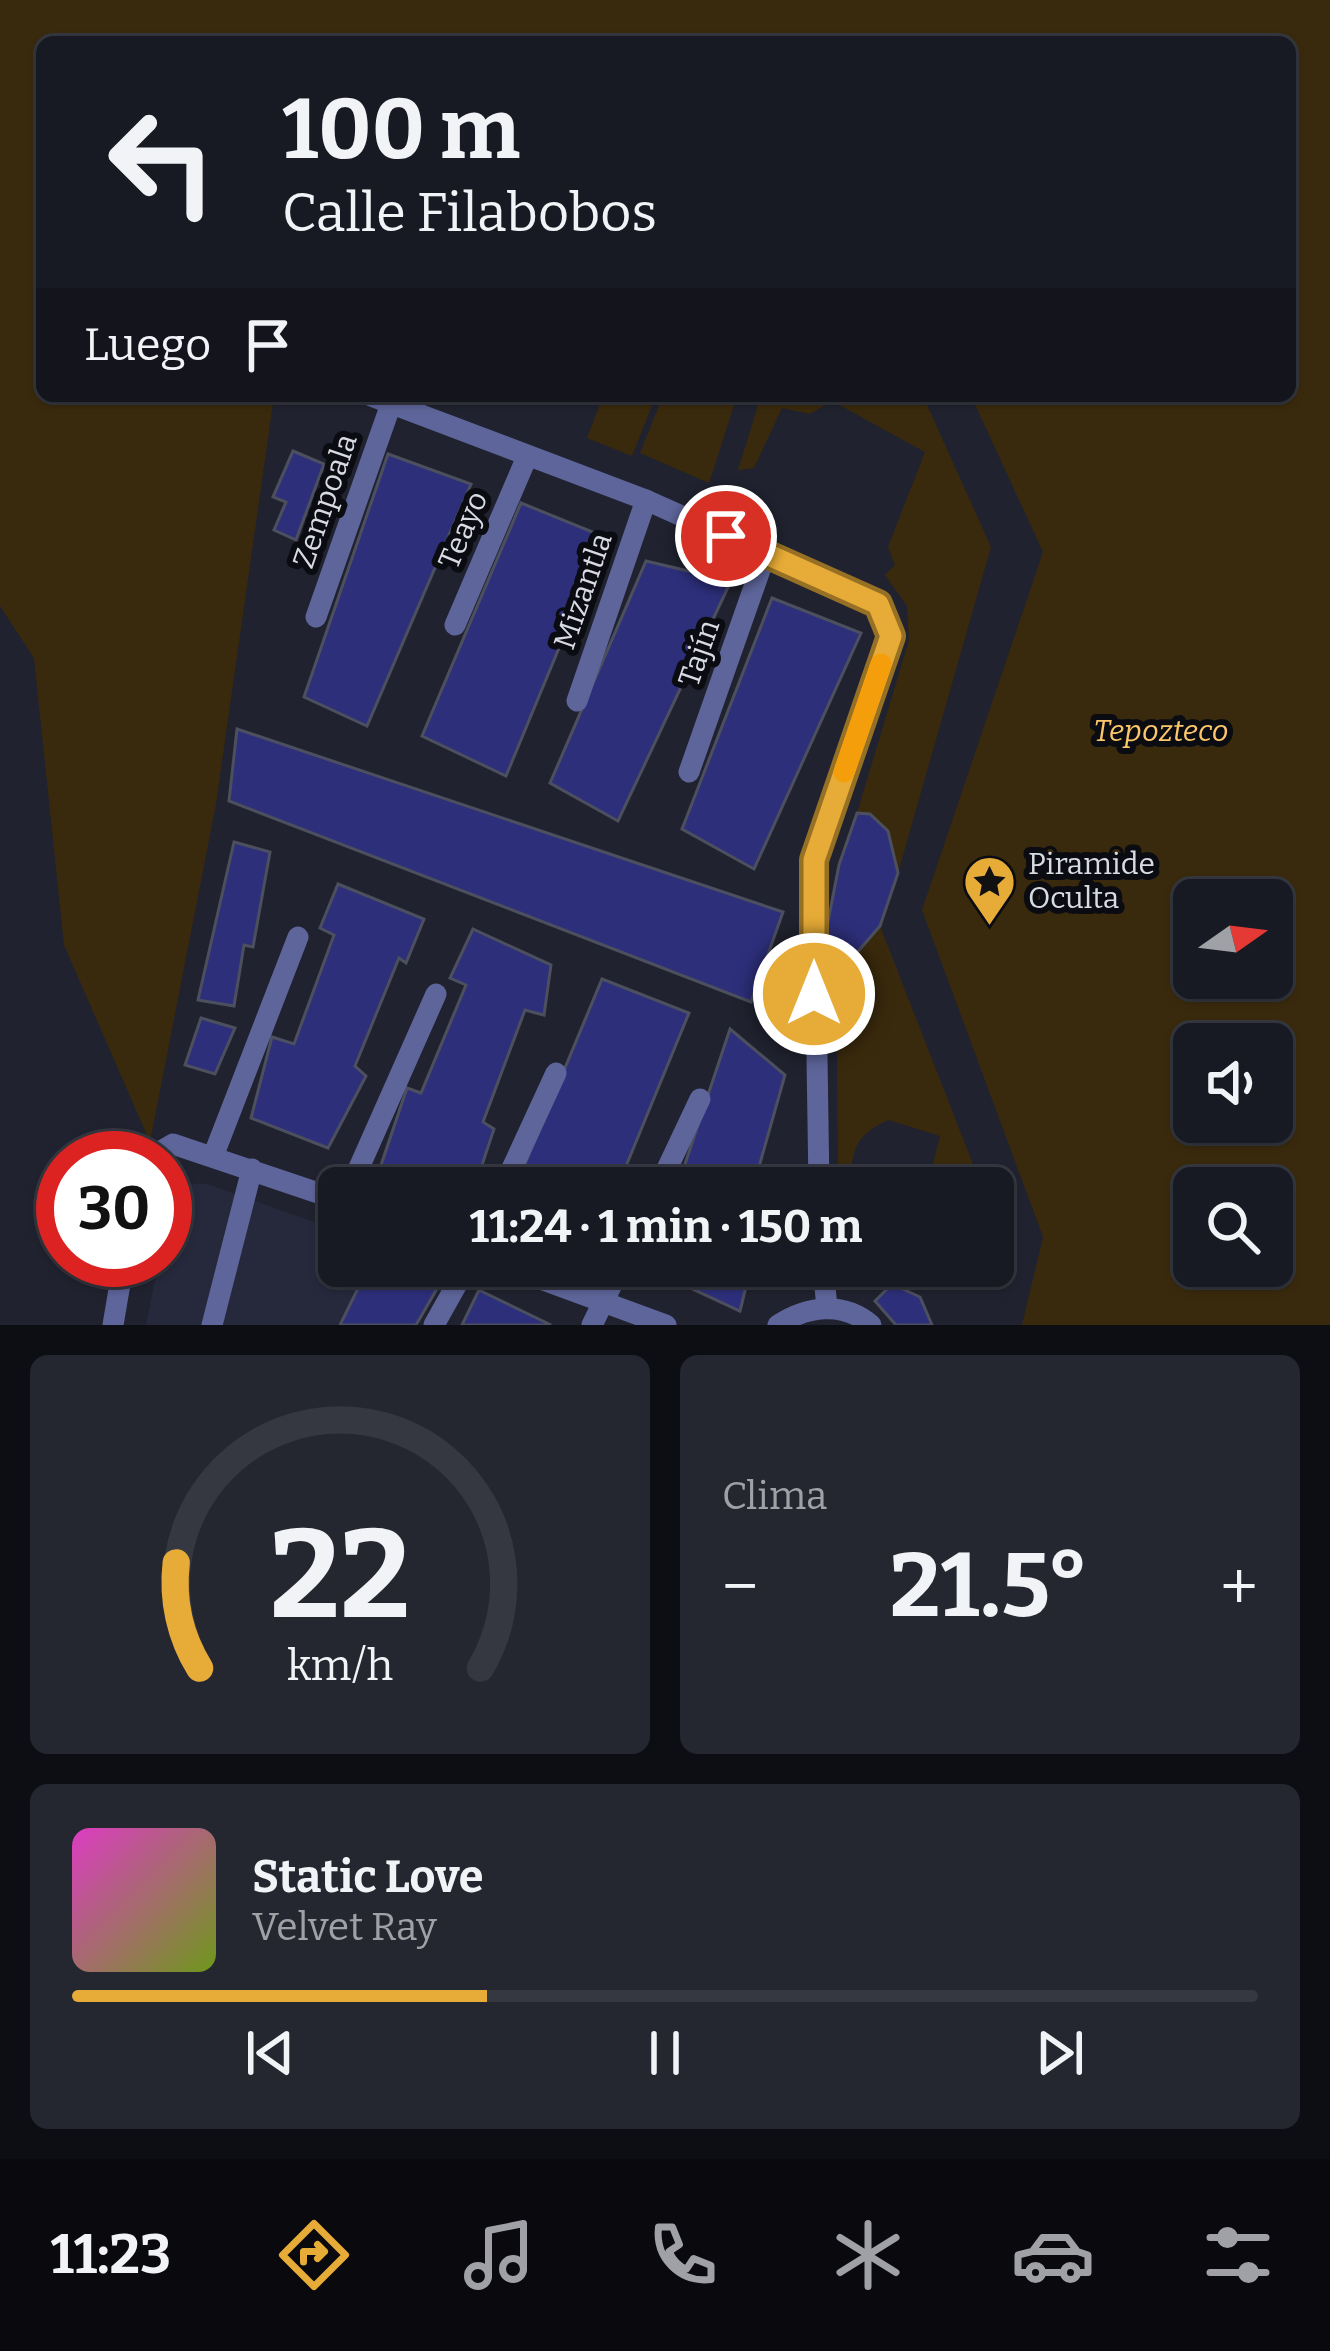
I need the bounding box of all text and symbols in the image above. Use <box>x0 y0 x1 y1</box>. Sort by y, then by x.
text: 100 m <box>282 79 520 180</box>
icon: left <box>84 84 240 240</box>
text: Calle Filabobos <box>282 181 657 245</box>
icon: arrive <box>235 312 301 378</box>
text: Luego <box>84 318 211 372</box>
street label: Zempoala <box>285 429 365 573</box>
pin <box>675 485 777 587</box>
street label: Teayo <box>431 486 495 574</box>
icon: arrive <box>693 503 759 569</box>
street label: Mizantla <box>546 528 620 654</box>
street label: Tajín <box>671 615 727 691</box>
park label: Tepozteco <box>1093 713 1229 749</box>
place label: Piramide Oculta <box>1028 846 1155 916</box>
place icon: Piramide Oculta <box>961 853 1017 927</box>
north arrow <box>1173 879 1293 999</box>
map controls <box>1173 879 1293 1287</box>
position arrow <box>751 931 877 1057</box>
button: sound <box>1173 1023 1293 1143</box>
speed limit sign: 30 <box>36 1131 192 1287</box>
button: search <box>1173 1167 1293 1287</box>
text: 11:24 · 1 min · 150 m <box>470 1200 862 1254</box>
text: Clima <box>722 1473 827 1519</box>
text: 22 <box>270 1500 410 1650</box>
text: 21.5° <box>890 1532 1089 1640</box>
text: − <box>722 1547 758 1626</box>
text: + <box>1220 1547 1258 1626</box>
text: km/h <box>287 1639 393 1690</box>
text: Static Love <box>252 1850 484 1904</box>
text: Velvet Ray <box>252 1904 437 1950</box>
icon: previous <box>237 2020 303 2086</box>
icon: pause <box>632 2020 698 2086</box>
icon: next <box>1027 2020 1093 2086</box>
icon: directions <box>272 2213 356 2297</box>
icon: music <box>457 2213 541 2297</box>
icon: phone <box>641 2213 725 2297</box>
icon: climate <box>826 2213 910 2297</box>
icon: car <box>1011 2213 1095 2297</box>
icon: filters <box>1196 2213 1280 2297</box>
text: 11:23 <box>50 2223 171 2287</box>

